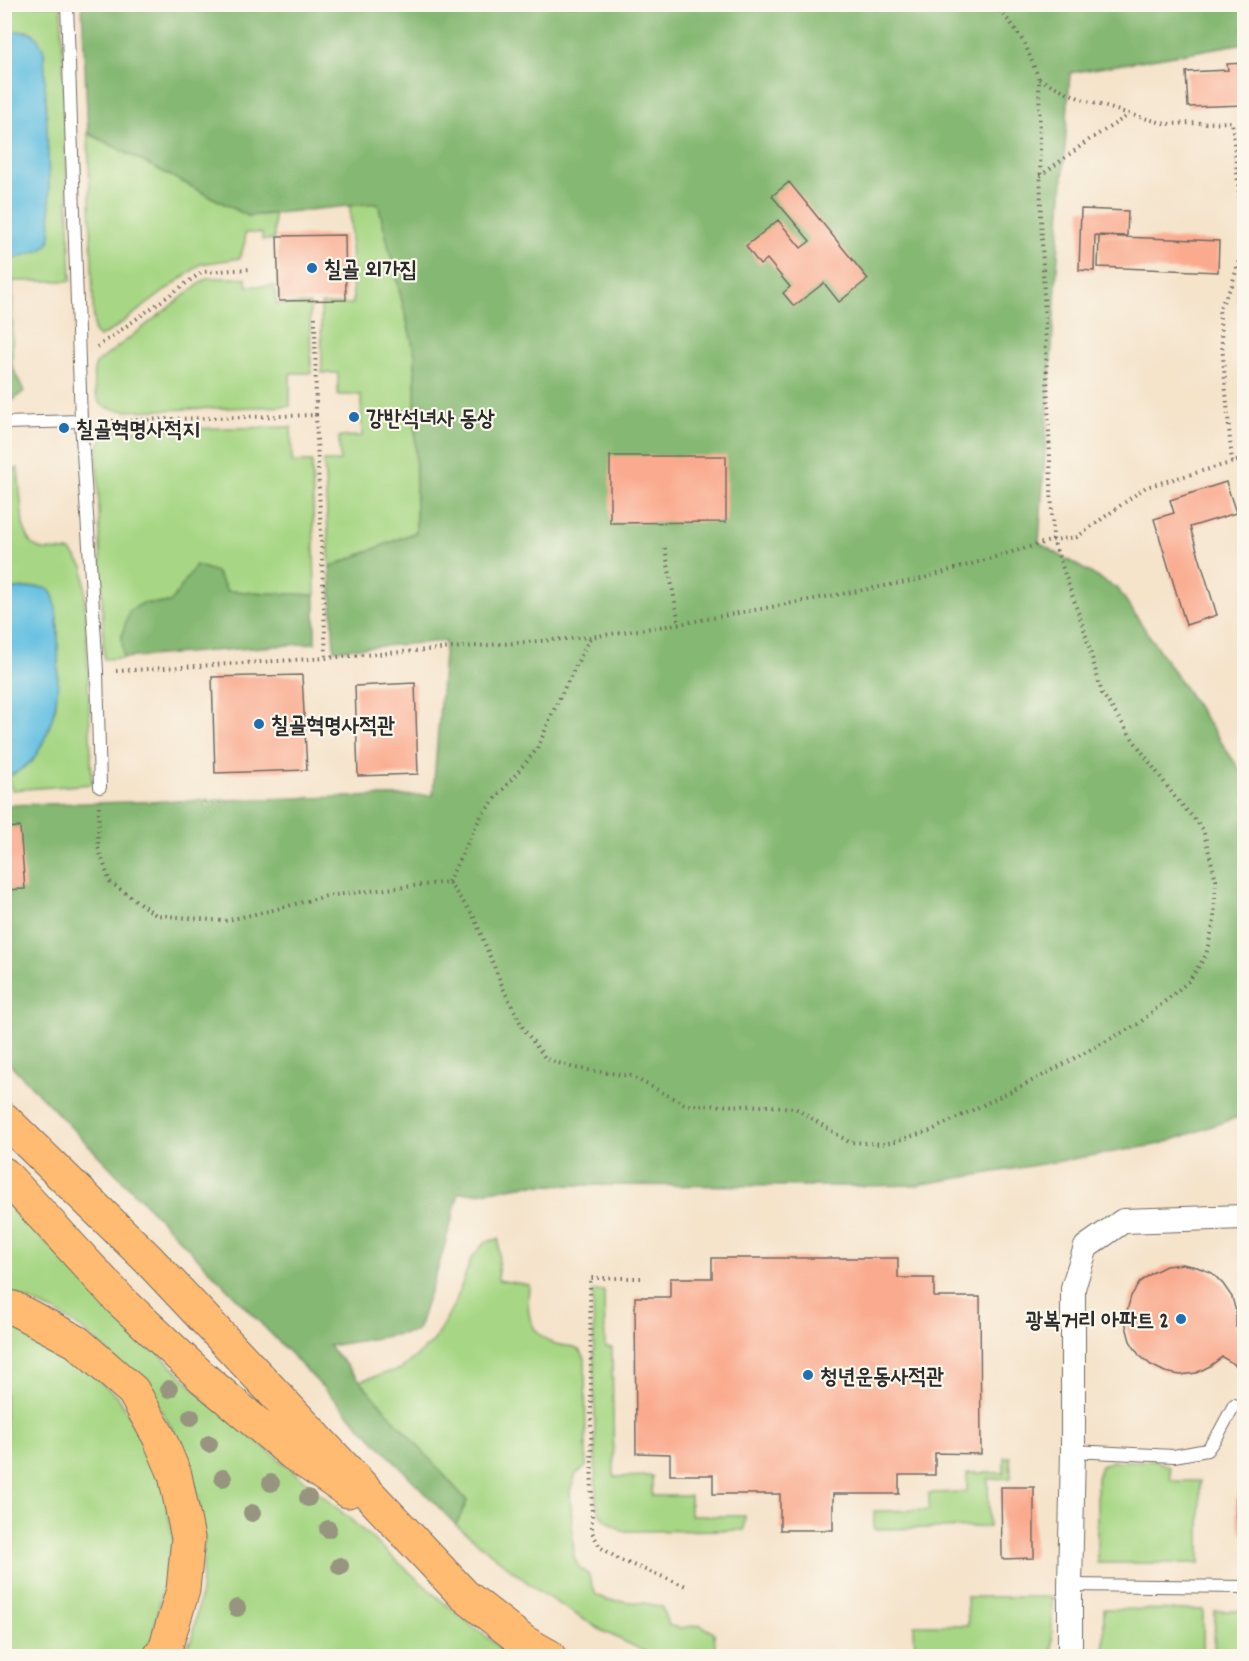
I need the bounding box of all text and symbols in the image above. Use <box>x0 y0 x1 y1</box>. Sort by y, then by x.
place label: 칠골 외가집 <box>324 256 418 287</box>
marker: 칠골 외가집 <box>305 261 319 275</box>
place label: 강반석녀사 동상 <box>366 405 495 436</box>
marker: 강반석녀사 동상 <box>347 410 361 424</box>
place label: 칠골혁명사적지 <box>76 416 200 447</box>
marker: 칠골혁명사적지 <box>57 421 71 435</box>
place label: 칠골혁명사적관 <box>271 712 395 743</box>
marker: 칠골혁명사적관 <box>252 717 266 731</box>
place label: 광복거리 아파트 2 <box>1025 1307 1169 1338</box>
marker: 광복거리 아파트 2 <box>1174 1312 1188 1326</box>
place label: 청년운동사적관 <box>820 1363 944 1394</box>
marker: 청년운동사적관 <box>801 1368 815 1382</box>

